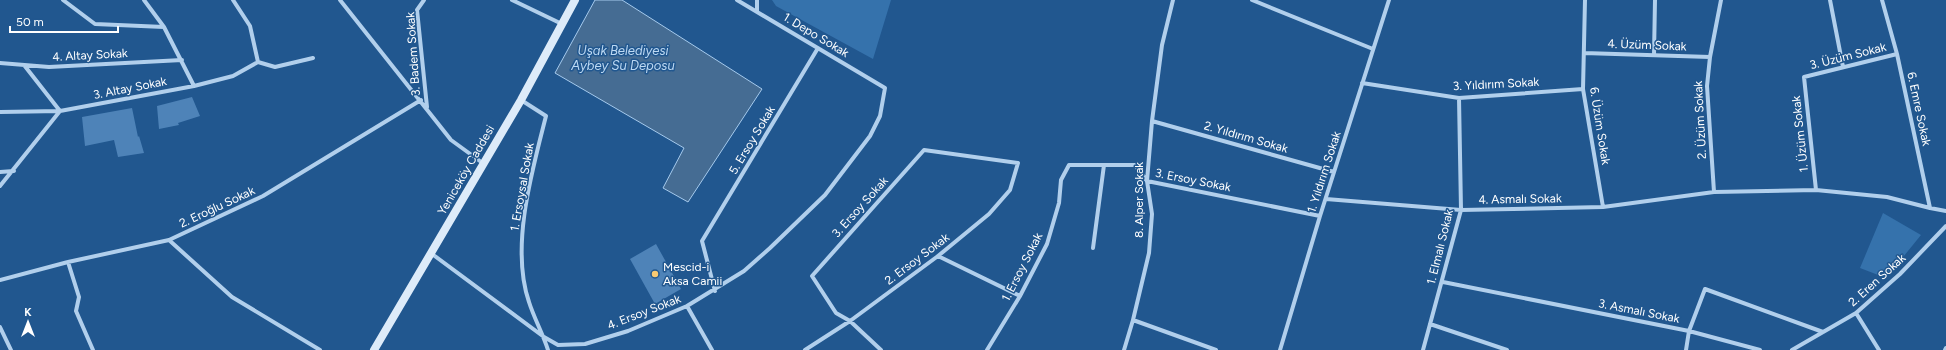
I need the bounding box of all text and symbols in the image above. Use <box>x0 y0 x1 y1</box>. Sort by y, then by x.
scale bar <box>10 8 118 34</box>
street label: 1. Depo Sokak <box>781 10 852 60</box>
street label: 3. Badem Sokak <box>403 11 423 96</box>
text: 50 m <box>16 15 44 29</box>
street label: 4. Üzüm Sokak <box>1607 37 1687 53</box>
street label: 3. Üzüm Sokak <box>1808 40 1888 72</box>
water label: Uşak Belediyesi Aybey Su Deposu <box>570 43 675 73</box>
street label: 4. Altay Sokak <box>52 46 128 64</box>
street label: 6. Emre Sokak <box>1904 71 1934 147</box>
street label: 3. Altay Sokak <box>92 74 168 102</box>
street label: 3. Yıldırım Sokak <box>1452 75 1540 93</box>
street label: 2. Üzüm Sokak <box>1691 80 1709 160</box>
street label: 6. Üzüm Sokak <box>1587 86 1613 166</box>
street label: 1. Üzüm Sokak <box>1789 95 1811 173</box>
street label: 5. Ersoy Sokak <box>726 103 778 177</box>
street label: 2. Yıldırım Sokak <box>1202 118 1290 156</box>
street label: Yeniceköy Caddesi <box>435 123 497 217</box>
street label: 1. Yıldırım Sokak <box>1304 129 1344 215</box>
street label: 1. Ersoysal Sokak <box>507 142 537 232</box>
street label: 8. Alper Sokak <box>1132 162 1146 238</box>
street label: 3. Ersoy Sokak <box>1154 166 1232 194</box>
street label: 3. Ersoy Sokak <box>829 174 891 240</box>
street label: 2. Eroğlu Sokak <box>177 183 257 231</box>
street label: 4. Asmalı Sokak <box>1478 191 1562 207</box>
street label: 1. Elmalı Sokak <box>1424 208 1456 286</box>
street label: 2. Ersoy Sokak <box>882 230 952 288</box>
street label: 1. Ersoy Sokak <box>999 230 1045 304</box>
street label: 2. Eren Sokak <box>1846 251 1908 309</box>
place label: Mescid-i Aksa Camii <box>663 260 722 288</box>
marker: Mescid-i Aksa Camii <box>650 269 660 279</box>
street label: 4. Ersoy Sokak <box>605 291 683 332</box>
street label: 3. Asmalı Sokak <box>1597 296 1681 326</box>
north arrow <box>8 302 48 342</box>
text: K <box>24 306 32 319</box>

